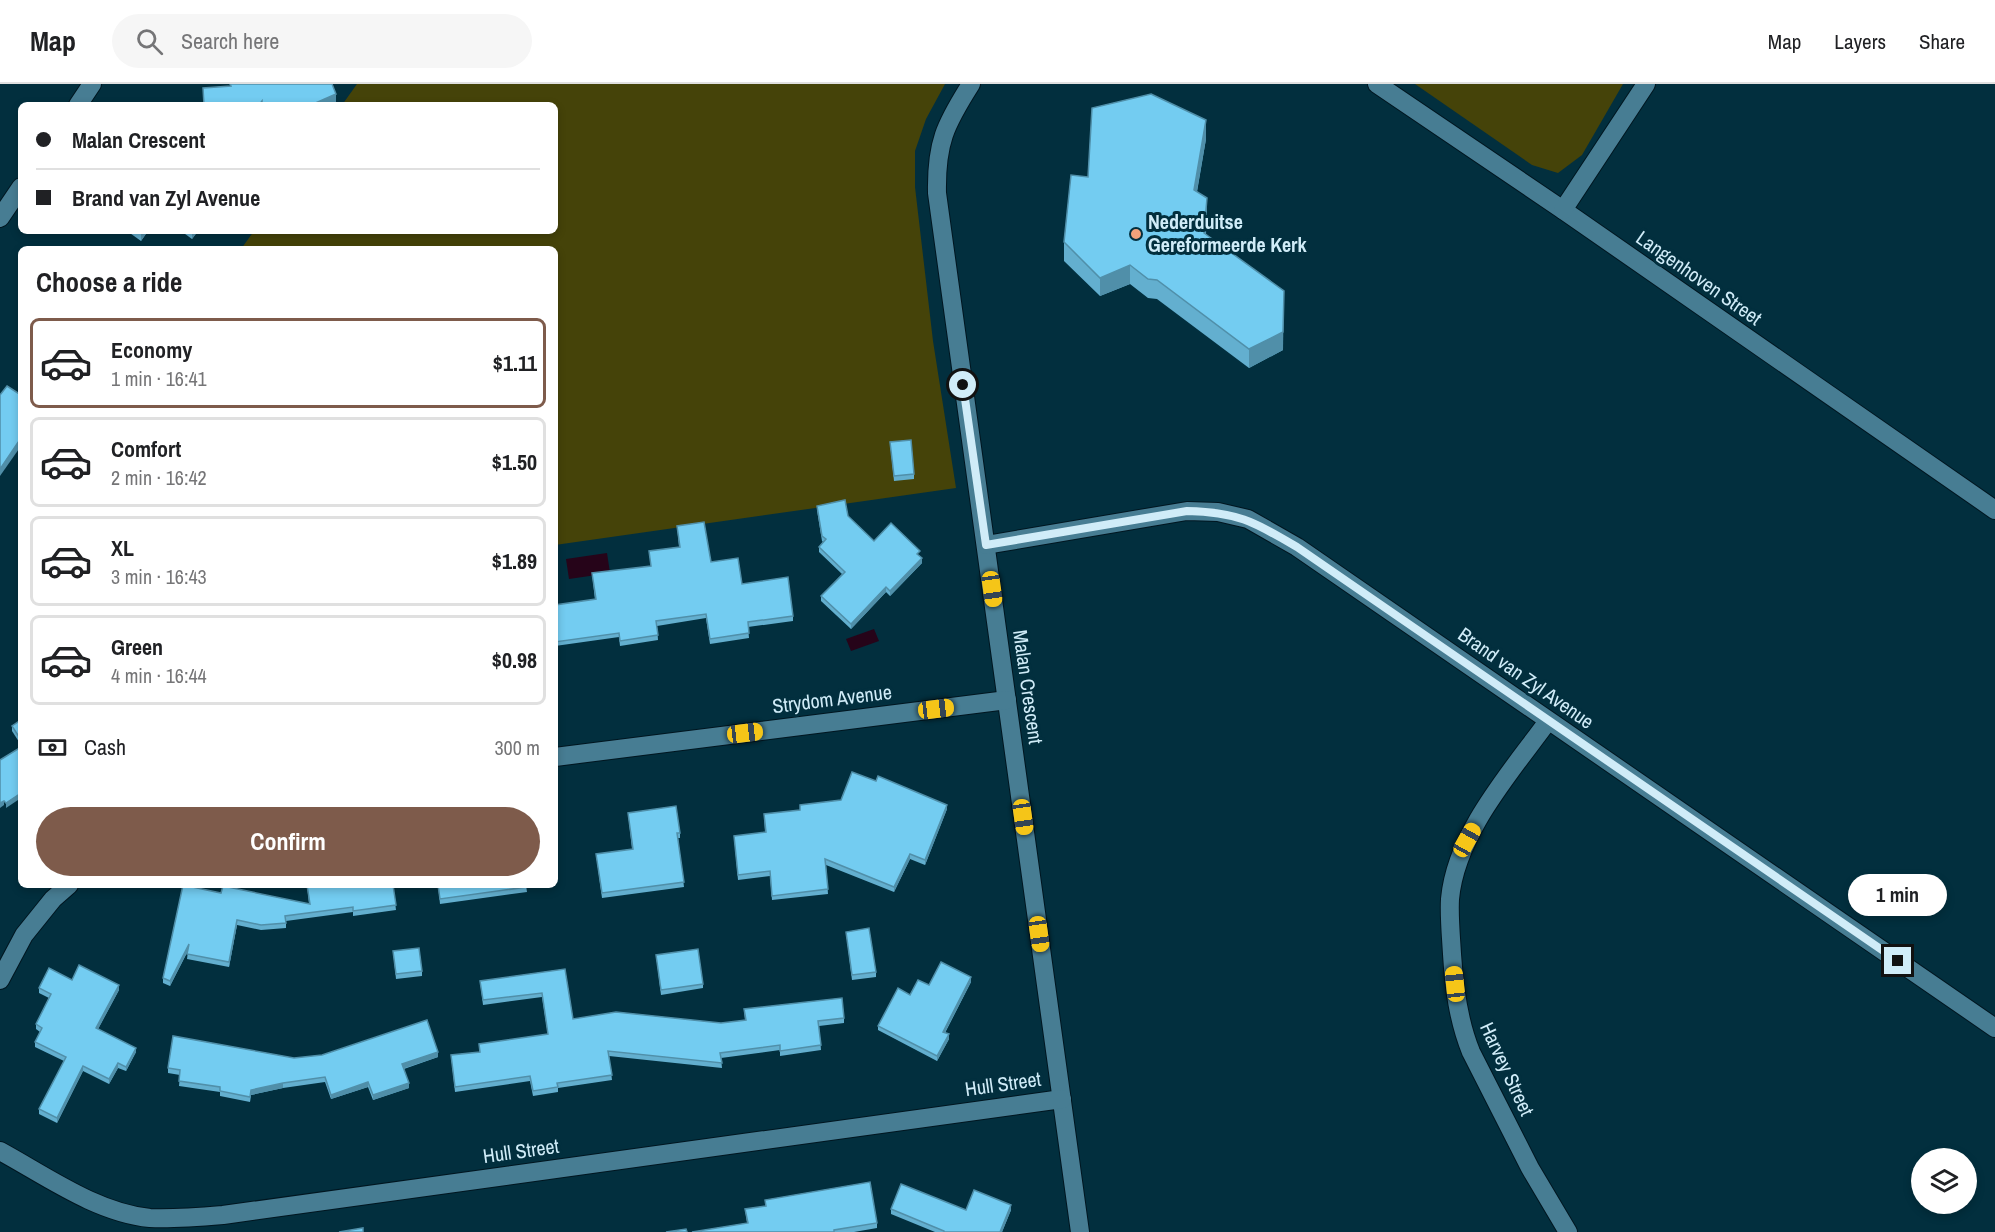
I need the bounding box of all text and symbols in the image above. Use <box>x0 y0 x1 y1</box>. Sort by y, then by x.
search box <box>112 14 532 68</box>
text: Map <box>30 22 76 60</box>
icon: search <box>133 25 166 58</box>
text: Search here <box>181 26 279 56</box>
text: Map <box>1768 27 1801 56</box>
text: Layers <box>1834 27 1886 56</box>
text: Share <box>1919 27 1965 56</box>
text: Malan Crescent <box>72 125 205 155</box>
text: Brand van Zyl Avenue <box>72 183 260 213</box>
place label: Nederduitse Gereformeerde Kerk <box>1148 208 1307 258</box>
street label: Langenhoven Street <box>1631 224 1768 331</box>
marker: Nederduitse Gereformeerde Kerk <box>1129 227 1143 241</box>
text: Choose a ride <box>36 264 182 300</box>
text: Economy <box>111 335 192 365</box>
icon: car <box>39 336 93 390</box>
text: $1.11 <box>493 348 537 378</box>
text: 1 min · 16:41 <box>111 365 207 392</box>
route start <box>949 371 976 398</box>
text: Comfort <box>111 434 181 464</box>
icon: car <box>39 435 93 489</box>
text: $1.50 <box>492 447 537 477</box>
text: 2 min · 16:42 <box>111 464 207 491</box>
text: XL <box>111 533 134 563</box>
icon: car <box>39 534 93 588</box>
text: $1.89 <box>492 546 537 576</box>
text: 3 min · 16:43 <box>111 563 207 590</box>
car <box>981 570 1003 608</box>
street label: Brand van Zyl Avenue <box>1453 621 1600 735</box>
street label: Malan Crescent <box>1007 628 1050 746</box>
text: Green <box>111 632 163 662</box>
icon: car <box>39 633 93 687</box>
text: $0.98 <box>492 645 537 675</box>
text: 4 min · 16:44 <box>111 662 207 689</box>
street label: Strydom Avenue <box>771 678 893 719</box>
car <box>917 698 955 720</box>
car <box>726 722 764 744</box>
icon: cash <box>36 731 69 764</box>
text: Cash <box>84 732 126 762</box>
text: 300 m <box>494 734 540 761</box>
car <box>1012 798 1034 836</box>
button: Confirm <box>36 807 540 876</box>
car <box>1450 820 1484 860</box>
callout: 1 min <box>1848 874 1948 916</box>
text: 1 min <box>1876 881 1919 908</box>
car <box>1028 915 1050 953</box>
route end <box>1884 947 1911 974</box>
car <box>1444 965 1466 1003</box>
street label: Harvey Street <box>1474 1018 1541 1120</box>
street label: Hull Street <box>963 1065 1043 1102</box>
street label: Hull Street <box>481 1132 561 1169</box>
map controls <box>1911 1148 1977 1214</box>
button: layers <box>1911 1148 1977 1214</box>

